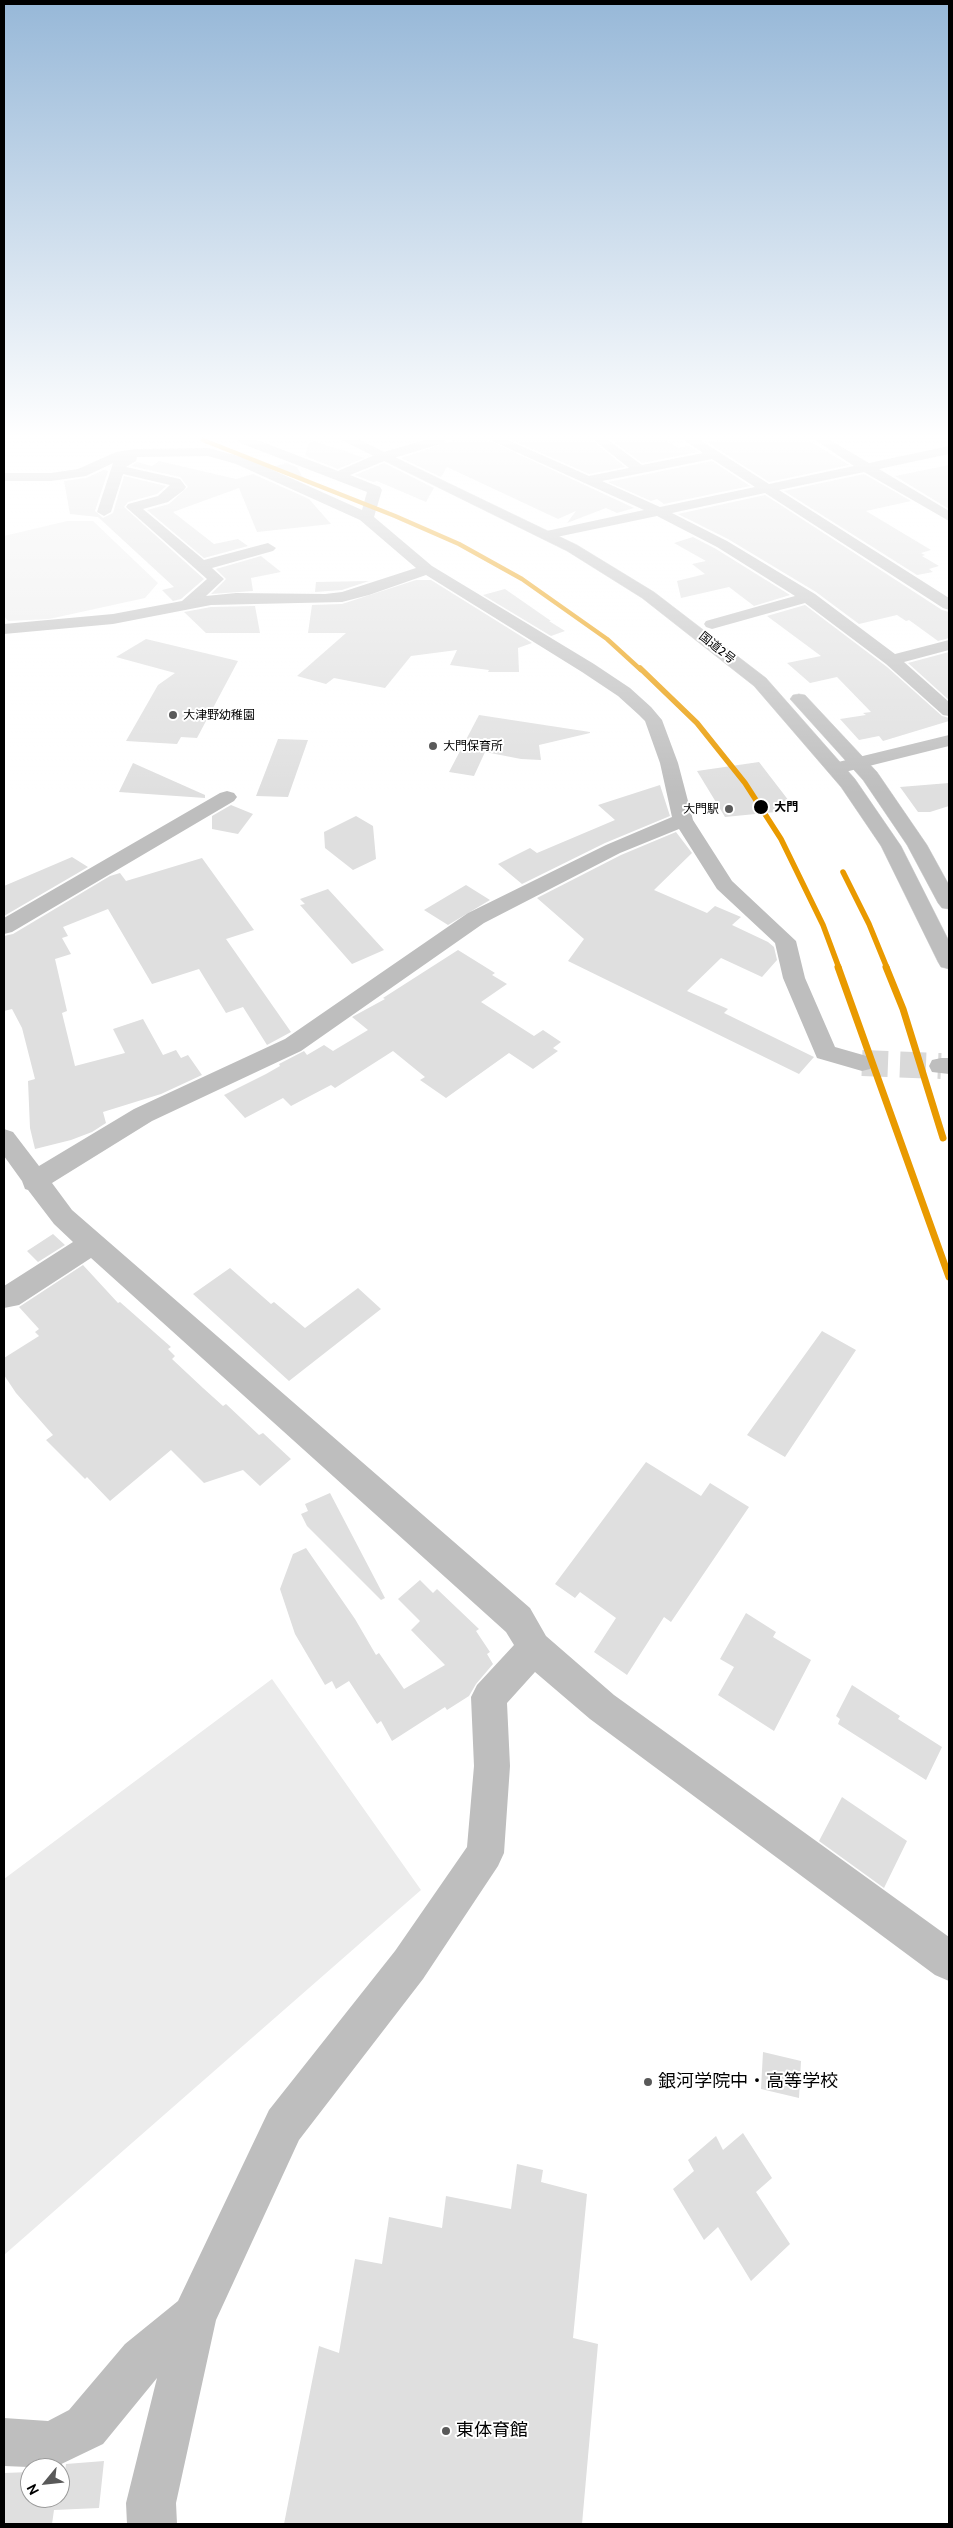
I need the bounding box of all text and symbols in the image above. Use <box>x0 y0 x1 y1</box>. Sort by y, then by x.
street label: 国道2号 <box>696 629 738 667</box>
place label: 大津野幼稚園 <box>183 708 255 722</box>
marker: 大津野幼稚園 <box>167 709 179 721</box>
place label: 大門保育所 <box>443 739 503 753</box>
marker: 大門保育所 <box>427 740 439 752</box>
marker: 大門 <box>752 798 770 816</box>
place label: 大門 <box>774 800 798 814</box>
place label: 大門駅 <box>683 802 719 816</box>
marker: 大門駅 <box>723 803 735 815</box>
place label: 銀河学院中・高等学校 <box>658 2071 838 2093</box>
marker: 銀河学院中・高等学校 <box>642 2076 654 2088</box>
place label: 東体育館 <box>456 2420 528 2442</box>
marker: 東体育館 <box>440 2425 452 2437</box>
north arrow <box>20 2458 70 2508</box>
text: N <box>22 2481 43 2498</box>

